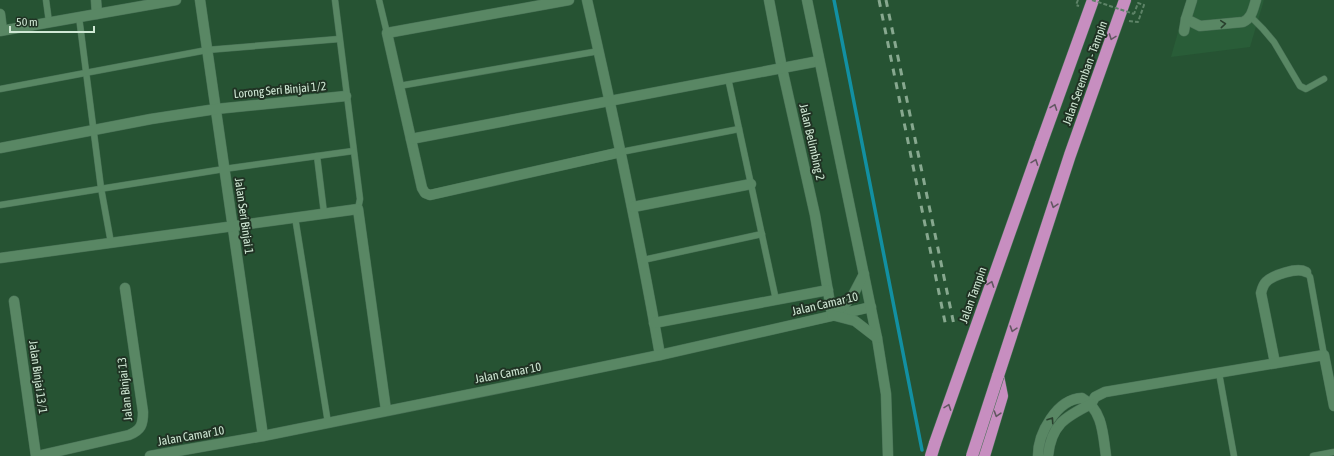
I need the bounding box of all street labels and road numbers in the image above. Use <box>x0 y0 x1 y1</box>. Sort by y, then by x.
street label: Jalan Seremban - Tampin <box>1060 19 1110 127</box>
street label: Lorong Seri Binjai 1/2 <box>233 79 327 101</box>
street label: Jalan Belimbing 2 <box>796 102 828 182</box>
street label: Jalan Seri Binjai 1 <box>232 177 256 255</box>
street label: Jalan Tampin <box>956 265 990 325</box>
street label: Jalan Camar 10 <box>791 290 860 318</box>
street label: Jalan Binjai 13/1 <box>26 340 50 415</box>
street label: Jalan Binjai 13 <box>115 356 135 422</box>
street label: Jalan Camar 10 <box>474 360 543 386</box>
street label: Jalan Camar 10 <box>157 423 226 449</box>

